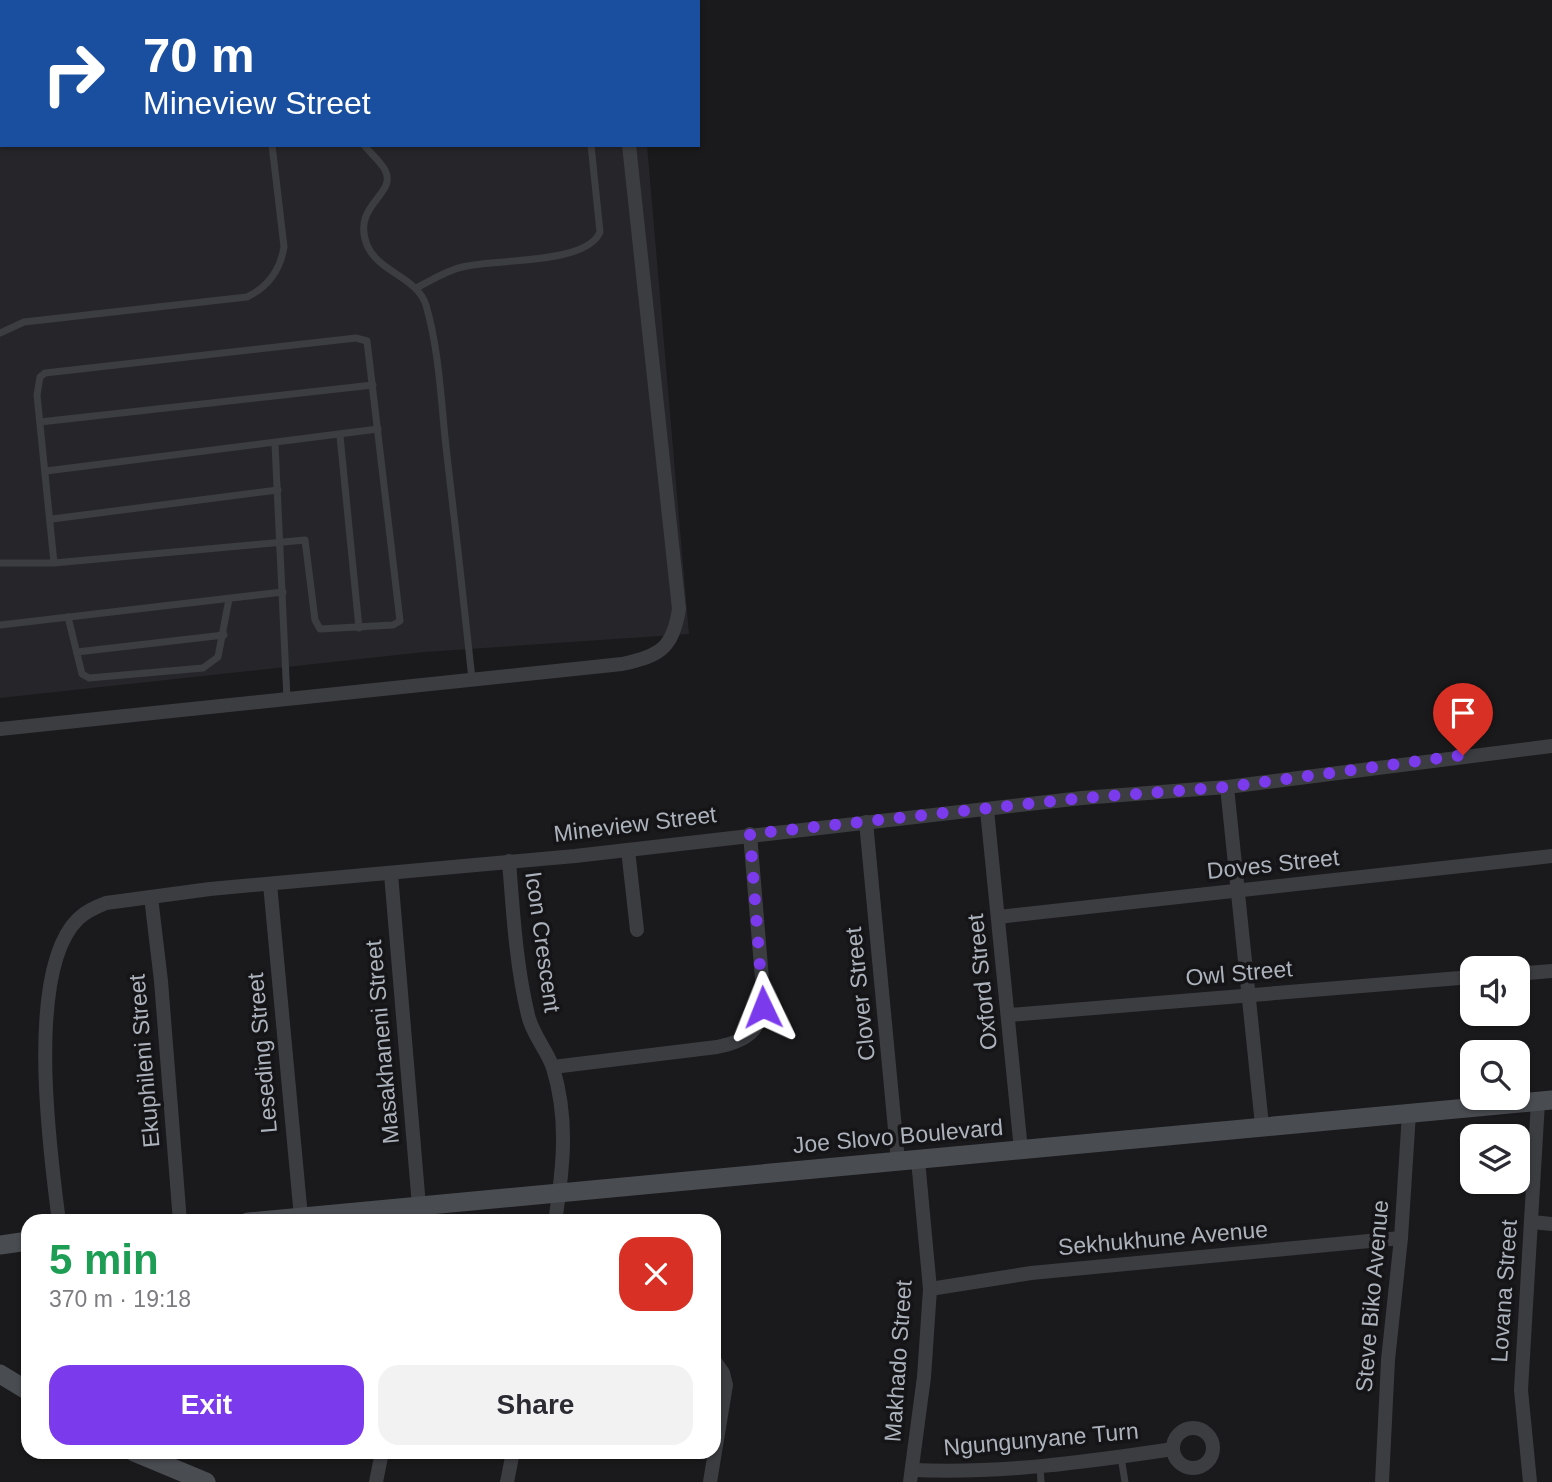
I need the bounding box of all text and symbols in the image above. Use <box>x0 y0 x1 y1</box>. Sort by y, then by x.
icon: right <box>28 28 119 119</box>
text: 70 m <box>143 28 255 82</box>
text: Mineview Street <box>143 85 371 121</box>
pin <box>1433 683 1493 755</box>
icon: arrive <box>1444 694 1482 732</box>
street label: Mineview Street <box>552 801 718 847</box>
street label: Doves Street <box>1206 844 1341 884</box>
street label: Icon Crescent <box>520 870 566 1015</box>
street label: Oxford Street <box>962 912 1002 1051</box>
street label: Clover Street <box>840 925 880 1062</box>
street label: Masakhaneni Street <box>360 938 404 1145</box>
street label: Owl Street <box>1184 955 1294 991</box>
map controls <box>1460 956 1530 1194</box>
button: sound <box>1460 956 1530 1026</box>
position arrow <box>726 970 800 1044</box>
street label: Leseding Street <box>242 971 282 1134</box>
street label: Ekuphileni Street <box>123 973 165 1149</box>
button: search <box>1460 1040 1530 1110</box>
street label: Joe Slovo Boulevard <box>792 1114 1004 1158</box>
button: layers <box>1460 1124 1530 1194</box>
street label: Steve Biko Avenue <box>1351 1199 1393 1393</box>
street label: Sekhukhune Avenue <box>1057 1216 1269 1260</box>
street label: Lovana Street <box>1486 1218 1522 1363</box>
text: 5 min <box>49 1236 159 1283</box>
button: close <box>619 1237 693 1311</box>
street label: Makhado Street <box>879 1278 917 1443</box>
text: 370 m · 19:18 <box>49 1286 191 1312</box>
button: Exit <box>49 1365 364 1445</box>
button: Share <box>378 1365 693 1445</box>
street label: Ngungunyane Turn <box>942 1418 1140 1460</box>

